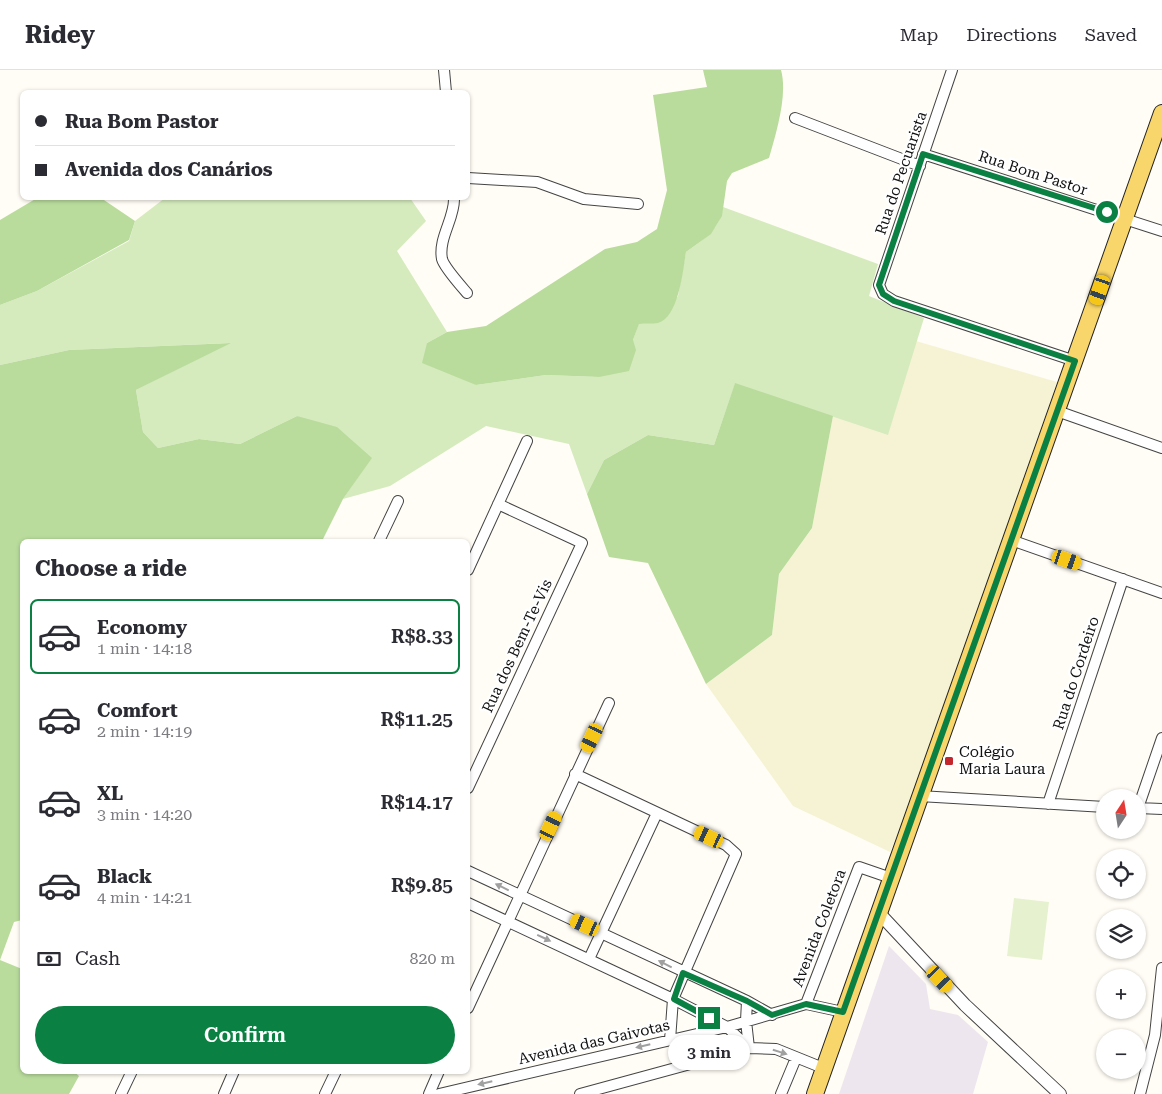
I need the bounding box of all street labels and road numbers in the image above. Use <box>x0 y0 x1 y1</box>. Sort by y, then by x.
street label: Rua do Pecuarista <box>871 109 931 237</box>
street label: Rua Bom Pastor <box>976 147 1090 199</box>
street label: Rua dos Bem-Te-Vis <box>478 576 556 716</box>
street label: Rua do Cordeiro <box>1049 614 1103 732</box>
street label: Avenida Coletora <box>788 867 850 989</box>
street label: Avenida das Gaivotas <box>517 1016 671 1068</box>

